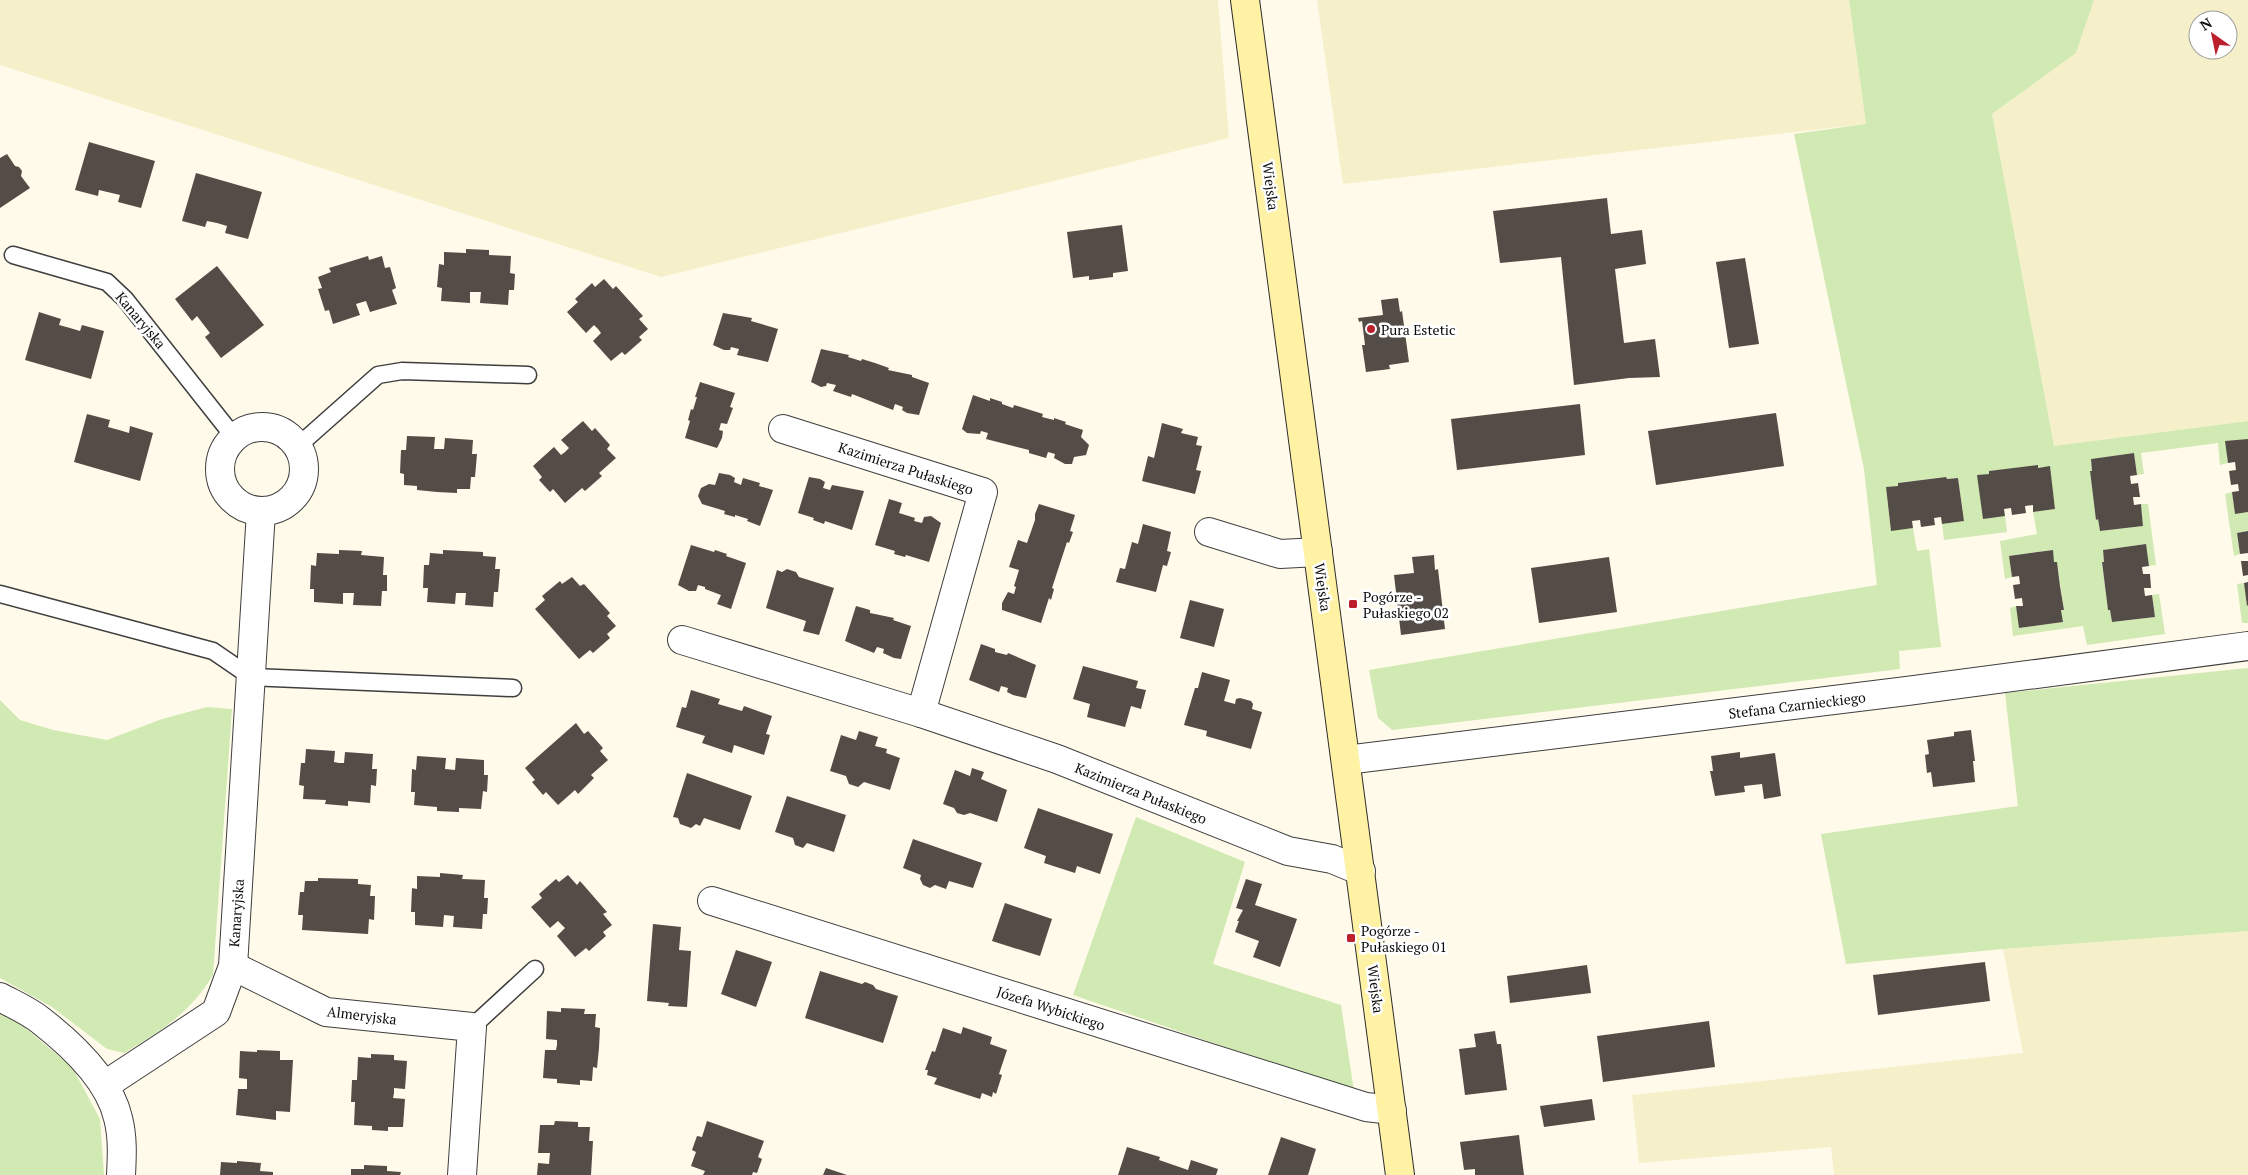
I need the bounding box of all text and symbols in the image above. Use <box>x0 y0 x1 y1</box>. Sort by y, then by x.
north arrow <box>2188 10 2238 60</box>
text: N <box>2196 13 2216 35</box>
street label: Wiejska <box>1259 161 1283 211</box>
street label: Kanaryjska <box>112 288 170 352</box>
place label: Pura Estetic <box>1381 320 1456 339</box>
marker: Pura Estetic <box>1365 323 1377 335</box>
street label: Kazimierza Pułaskiego <box>836 437 976 499</box>
street label: Wiejska <box>1310 562 1336 612</box>
place label: Pogórze - Pułaskiego 02 <box>1363 587 1449 622</box>
marker: Pogórze - Pułaskiego 02 <box>1347 598 1359 610</box>
street label: Stefana Czarnieckiego <box>1727 687 1867 723</box>
street label: Kazimierza Pułaskiego <box>1072 758 1210 828</box>
street label: Kanaryjska <box>224 878 248 948</box>
place label: Pogórze - Pułaskiego 01 <box>1361 921 1447 956</box>
marker: Pogórze - Pułaskiego 01 <box>1345 932 1357 944</box>
street label: Wiejska <box>1364 964 1388 1014</box>
street label: Józefa Wybickiego <box>994 982 1108 1035</box>
street label: Almeryjska <box>326 1001 398 1029</box>

